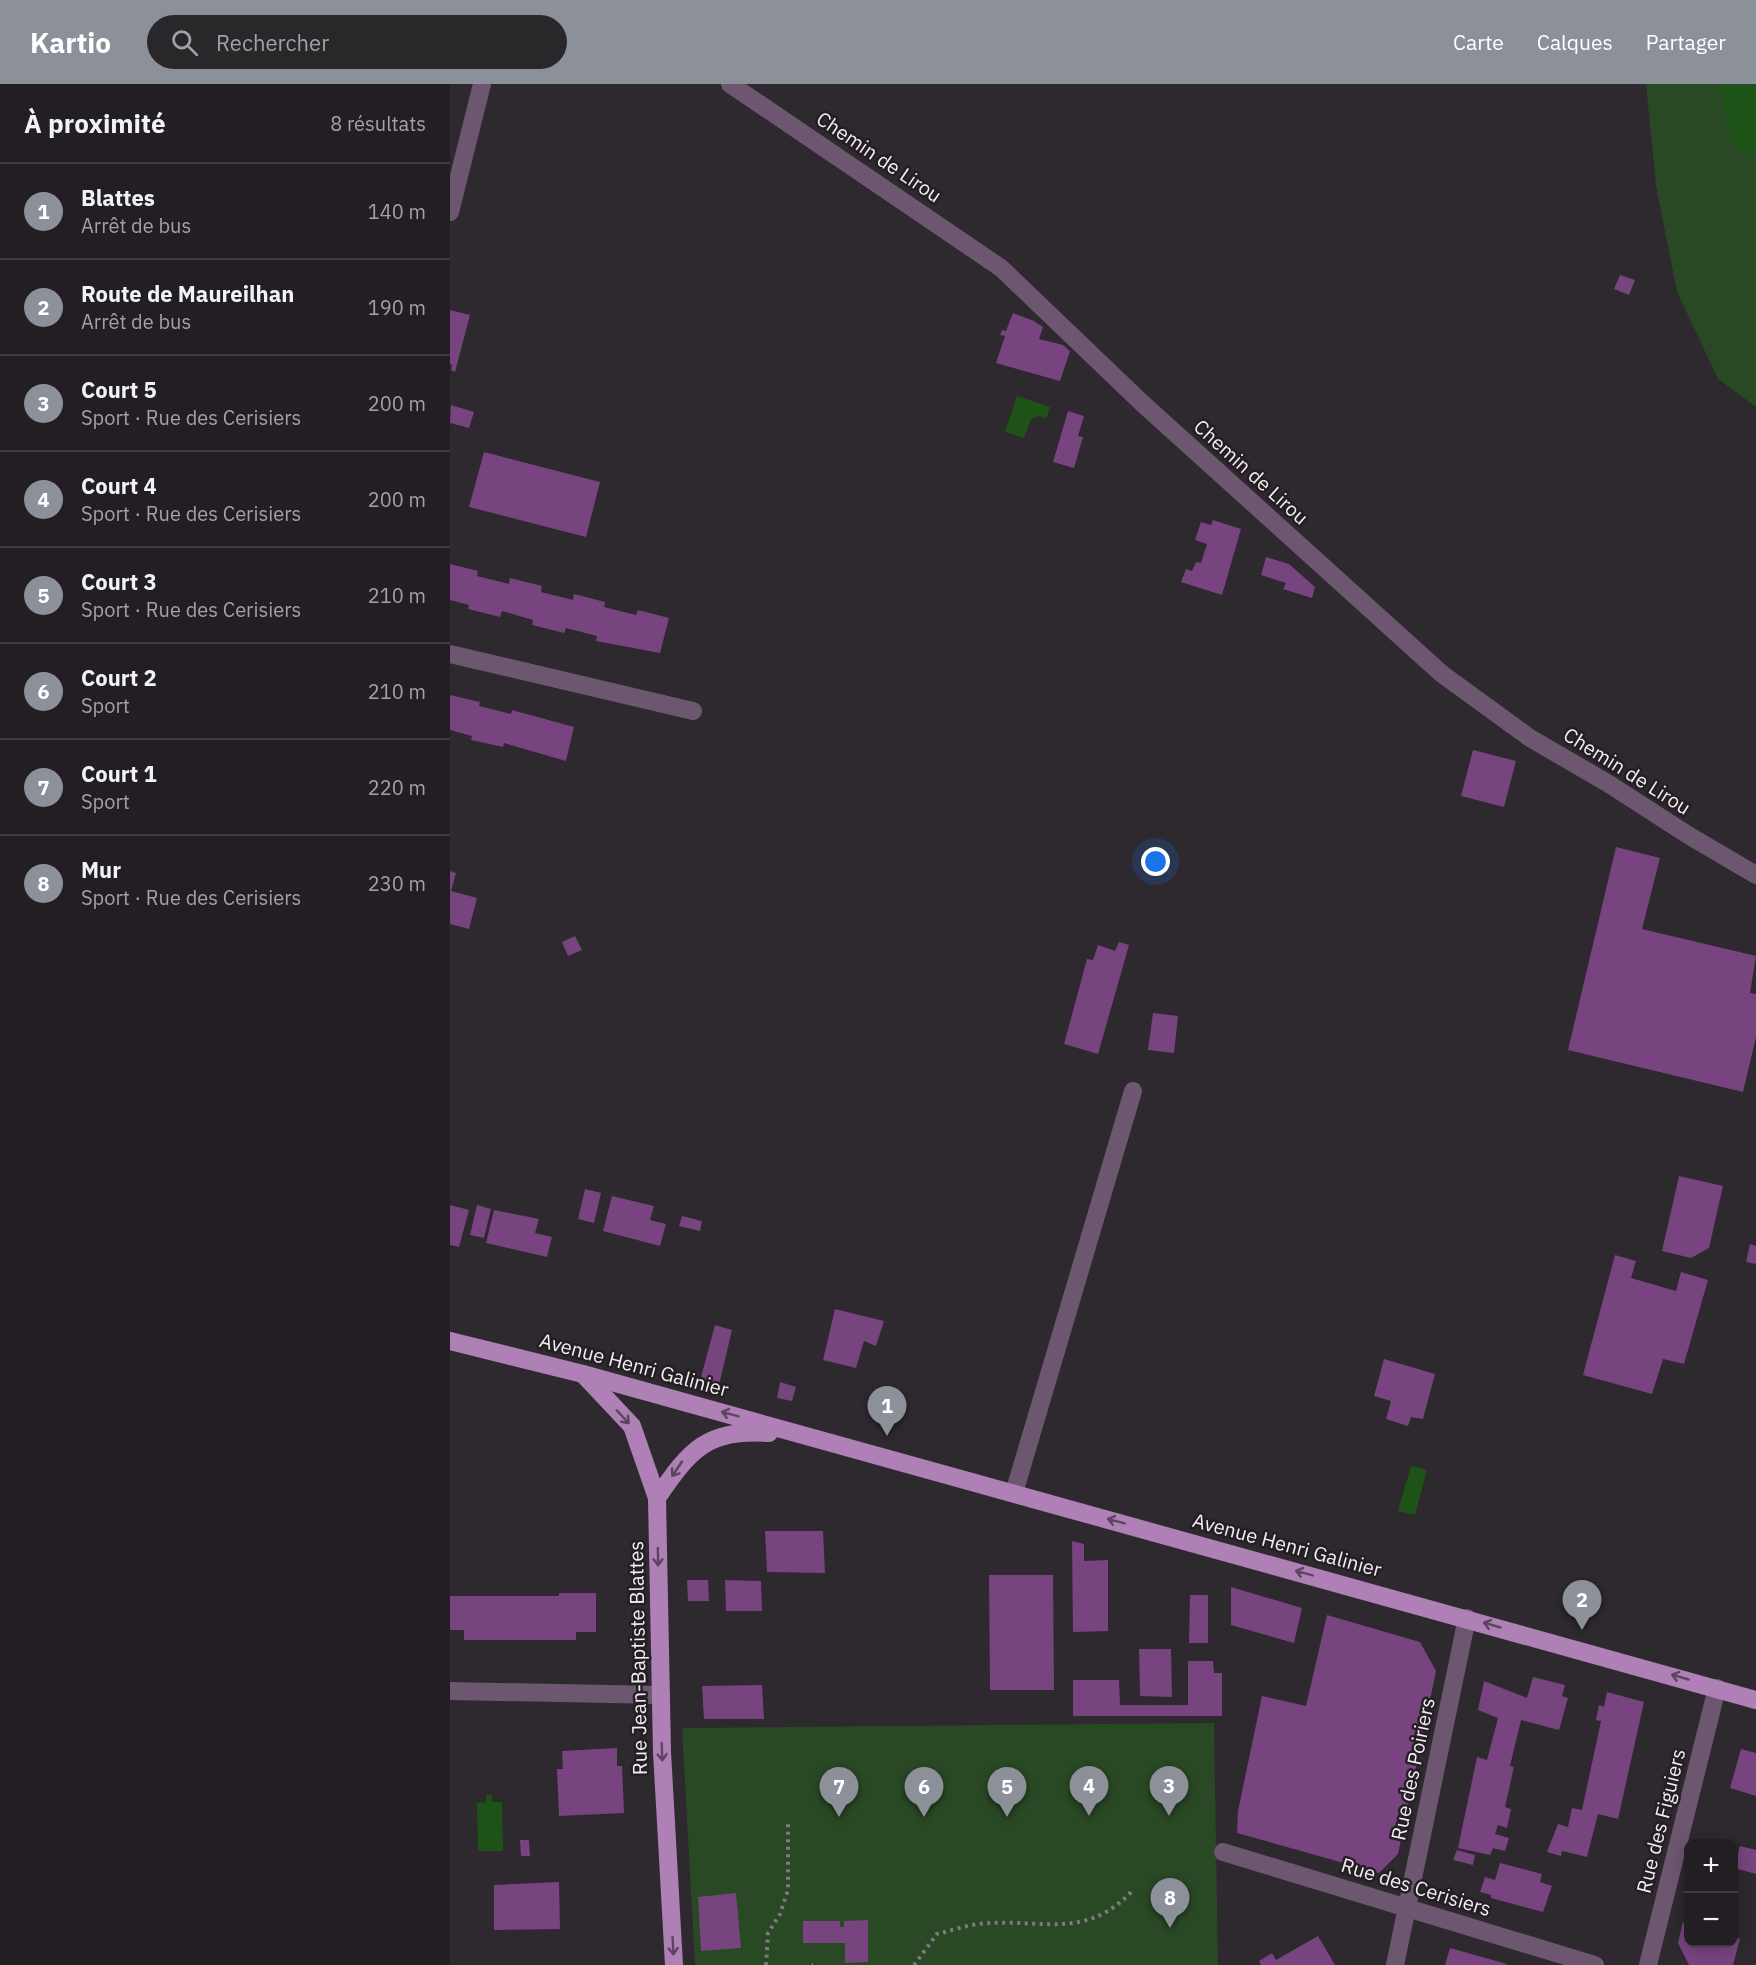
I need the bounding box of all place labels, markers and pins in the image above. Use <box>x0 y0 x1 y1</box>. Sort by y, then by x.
pin: 1 <box>868 1386 906 1436</box>
pin: 2 <box>1562 1580 1602 1630</box>
pin: 4 <box>1070 1766 1108 1816</box>
pin: 3 <box>1150 1766 1188 1816</box>
pin: 7 <box>820 1768 858 1817</box>
pin: 6 <box>904 1768 944 1817</box>
pin: 5 <box>988 1768 1026 1817</box>
pin: 8 <box>1150 1878 1190 1928</box>

